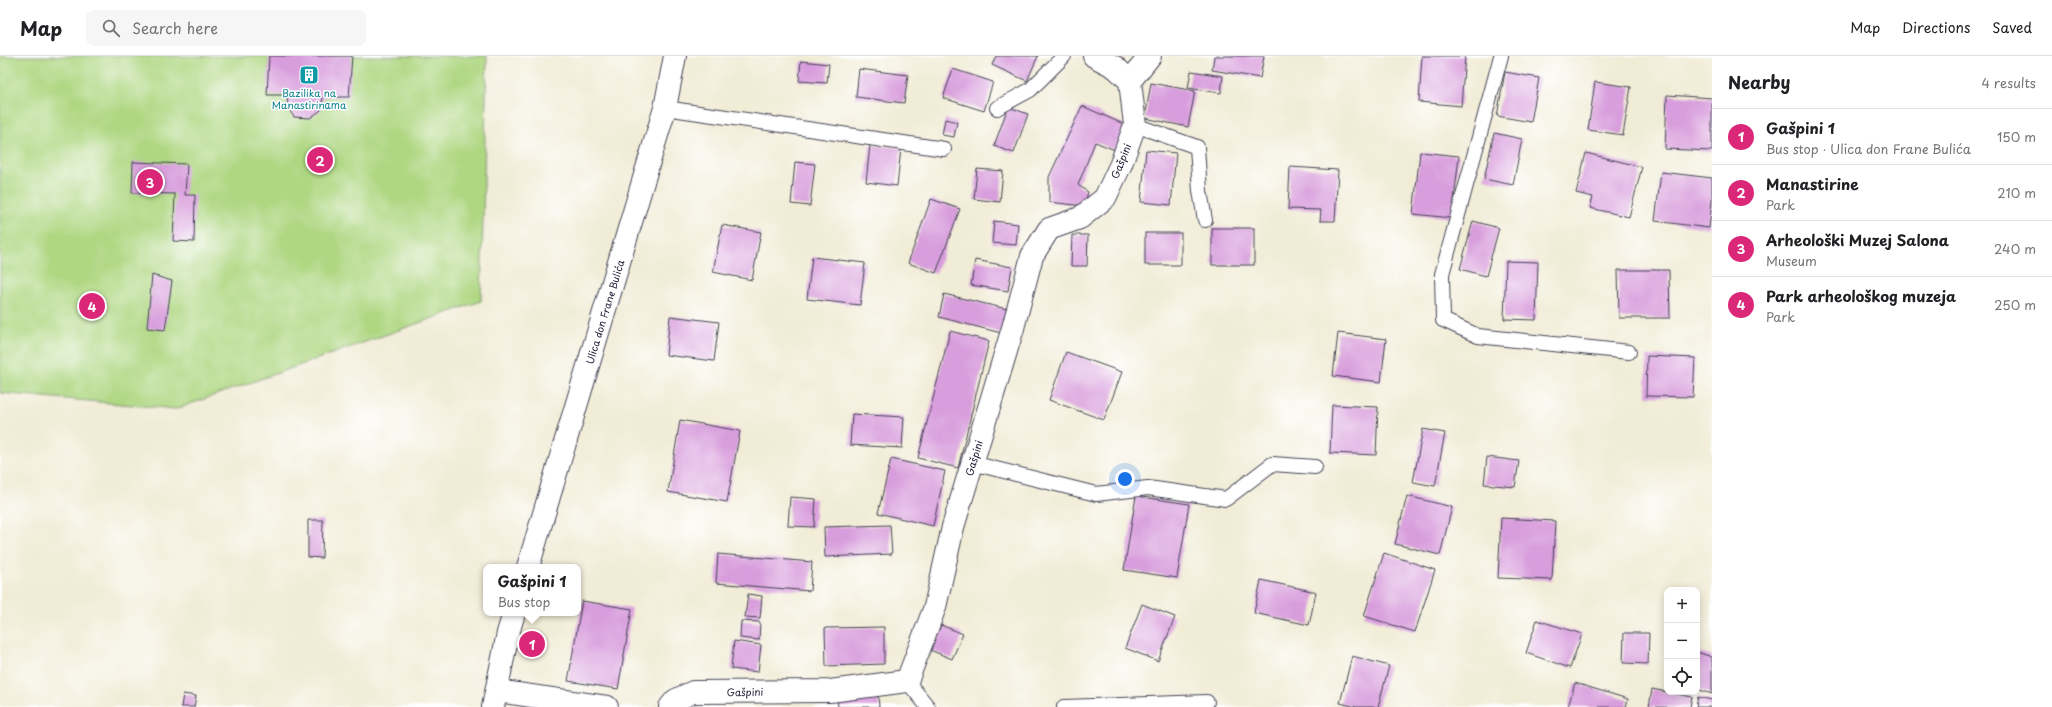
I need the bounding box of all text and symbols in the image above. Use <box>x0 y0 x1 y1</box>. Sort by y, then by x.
search box <box>86 10 366 46</box>
text: Map <box>20 14 62 42</box>
text: Search here <box>132 16 218 39</box>
icon: search <box>100 17 122 39</box>
text: Map <box>1850 17 1880 38</box>
text: Directions <box>1902 17 1970 38</box>
text: Saved <box>1992 17 2032 38</box>
building icon: Bazilika na Manastirinama <box>298 64 320 86</box>
text: Nearby <box>1728 69 1790 95</box>
text: 4 results <box>1982 73 2036 92</box>
place label: Bazilika na Manastirinama <box>272 85 347 112</box>
text: Gašpini 1 <box>1766 116 1835 139</box>
text: 1 <box>1738 127 1744 146</box>
text: 150 m <box>1997 127 2036 146</box>
text: Bus stop · Ulica don Frane Bulića <box>1766 139 1971 158</box>
street label: Gašpini <box>1107 141 1134 181</box>
pin: 2 <box>307 145 333 175</box>
pin: 3 <box>137 167 163 197</box>
text: Manastirine <box>1766 172 1859 195</box>
text: 2 <box>1736 183 1746 202</box>
text: 210 m <box>1997 183 2036 202</box>
text: Park <box>1766 195 1795 214</box>
text: Arheološki Muzej Salona <box>1766 228 1949 251</box>
text: 3 <box>1737 239 1745 258</box>
text: 240 m <box>1994 239 2036 258</box>
text: Museum <box>1766 251 1817 270</box>
street label: Ulica don Frane Bulića <box>581 257 628 366</box>
text: Park arheološkog muzeja <box>1766 284 1956 307</box>
pin: 4 <box>79 291 105 321</box>
text: 4 <box>1737 295 1745 314</box>
text: 250 m <box>1994 295 2036 314</box>
text: Park <box>1766 307 1795 326</box>
street label: Gašpini <box>961 438 986 478</box>
your location <box>1115 469 1135 489</box>
popup <box>483 564 581 616</box>
text: Gašpini 1 <box>497 569 567 592</box>
map controls <box>1664 587 1700 695</box>
button: + <box>1664 587 1700 623</box>
text: Bus stop <box>497 592 550 611</box>
button: − <box>1664 623 1700 659</box>
pin: 1 <box>519 629 545 659</box>
button: locate <box>1664 659 1700 695</box>
street label: Gašpini <box>727 684 764 699</box>

